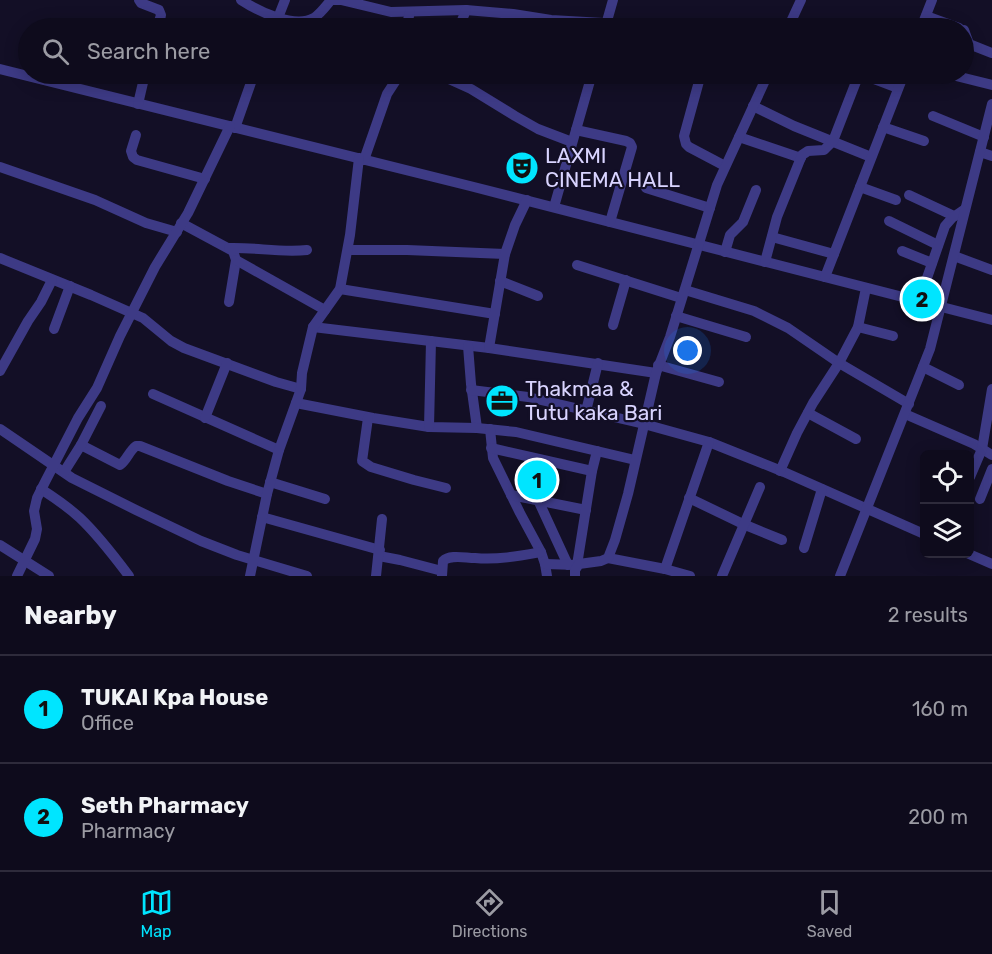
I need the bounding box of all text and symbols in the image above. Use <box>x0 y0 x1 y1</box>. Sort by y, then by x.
search box <box>18 18 974 84</box>
icon: search <box>39 35 72 68</box>
text: Search here <box>87 38 210 65</box>
place label: LAXMI CINEMA HALL <box>545 143 680 192</box>
theatre icon: LAXMI CINEMA HALL <box>504 150 540 186</box>
pin: 2 <box>902 276 942 322</box>
your location <box>673 336 702 365</box>
place label: Thakmaa & Tutu kaka Bari <box>525 376 662 425</box>
office icon: Thakmaa & Tutu kaka Bari <box>484 383 520 419</box>
map controls <box>920 450 974 558</box>
button: locate <box>920 450 974 504</box>
pin: 1 <box>518 458 556 502</box>
button: layers <box>920 504 974 558</box>
text: Nearby <box>24 600 117 631</box>
text: 2 results <box>888 603 968 627</box>
text: TUKAI Kpa House <box>81 684 268 711</box>
text: 1 <box>39 697 48 721</box>
text: 160 m <box>912 697 968 721</box>
text: Office <box>81 711 134 735</box>
text: Seth Pharmacy <box>81 792 249 819</box>
text: 2 <box>37 805 50 829</box>
text: 200 m <box>908 805 968 829</box>
text: Pharmacy <box>81 819 175 843</box>
tab: Map <box>140 886 173 941</box>
tab: Directions <box>452 886 528 941</box>
tab: Saved <box>807 886 852 941</box>

